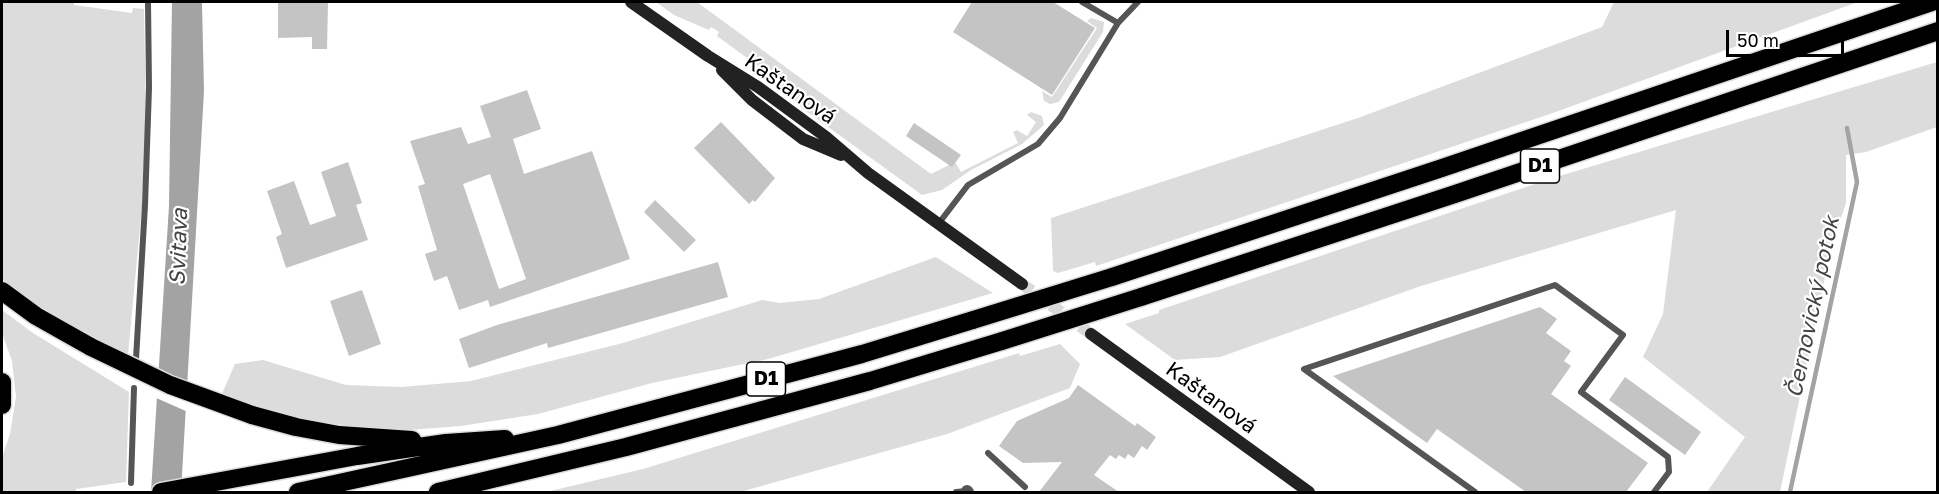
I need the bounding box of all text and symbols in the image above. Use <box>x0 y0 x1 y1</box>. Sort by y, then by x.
scale bar <box>1729 18 1848 56</box>
text: 50 m <box>1737 29 1779 51</box>
street label: Kaštanová <box>740 48 840 130</box>
road number: D1 <box>1520 149 1560 183</box>
water label: Svitava <box>164 208 194 286</box>
water label: Černovický potok <box>1781 214 1845 400</box>
street label: Kaštanová <box>1161 357 1261 439</box>
road number: D1 <box>746 362 786 396</box>

